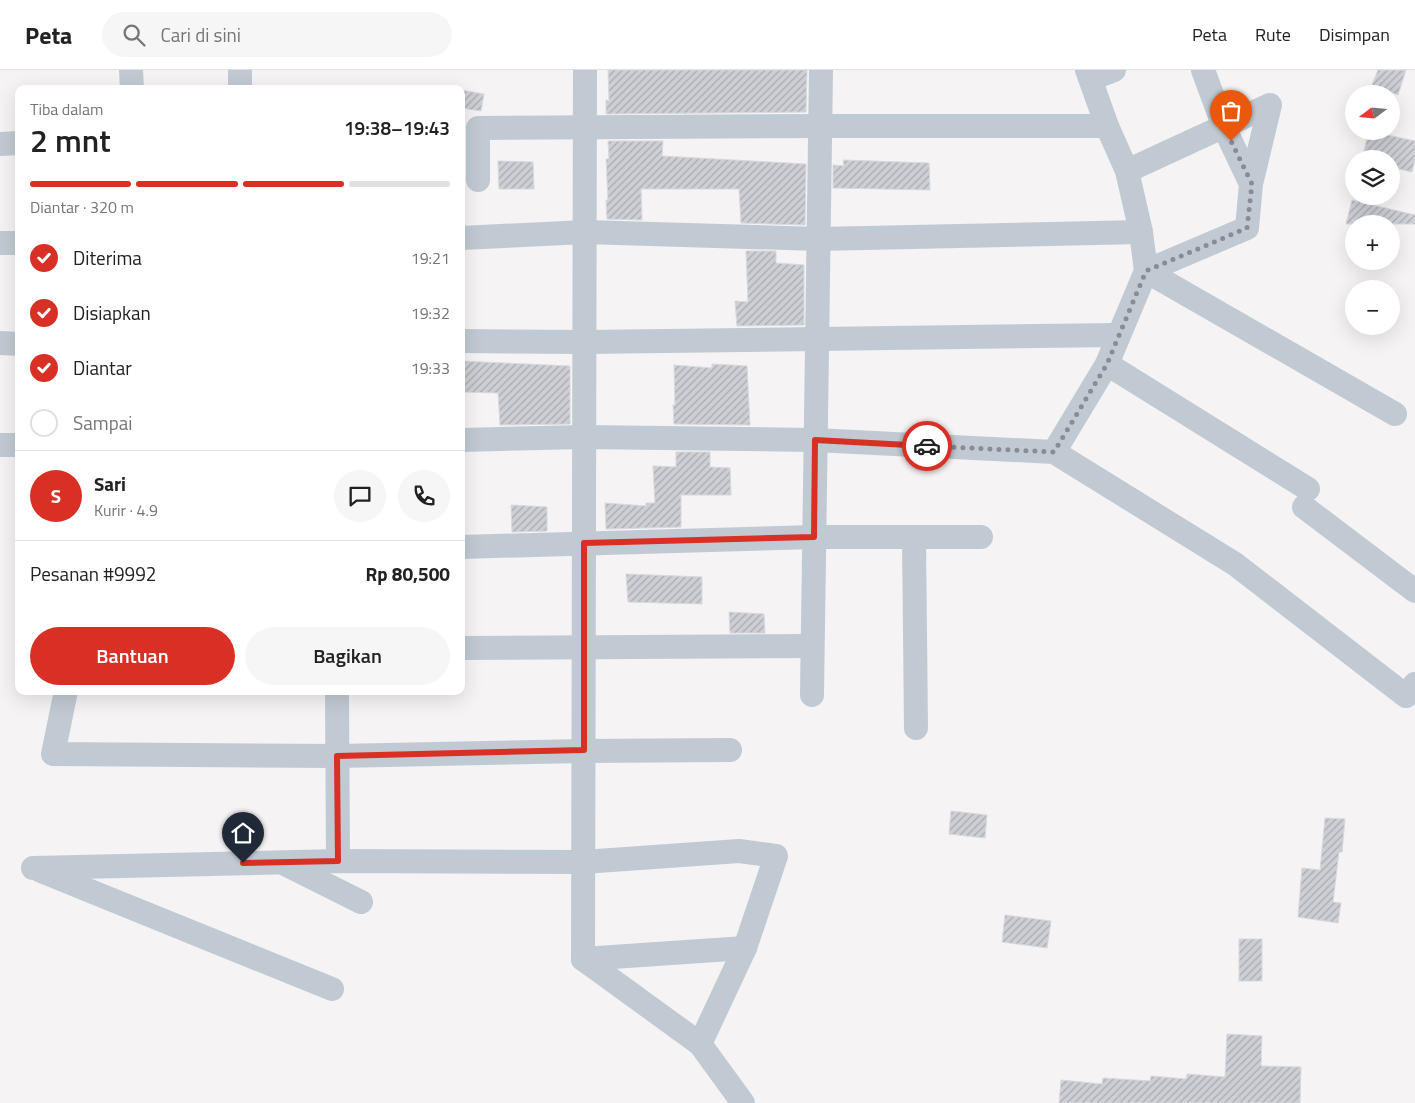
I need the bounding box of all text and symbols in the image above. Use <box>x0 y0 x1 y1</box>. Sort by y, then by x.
search box <box>102 12 452 57</box>
text: Peta <box>25 17 72 53</box>
text: Cari di sini <box>160 20 241 49</box>
icon: search <box>120 21 148 49</box>
text: Peta <box>1192 21 1227 48</box>
text: Rute <box>1255 21 1291 48</box>
text: Disimpan <box>1319 21 1390 48</box>
north arrow <box>1345 85 1400 140</box>
map controls <box>1345 85 1400 335</box>
pin <box>1210 90 1252 141</box>
text: Tiba dalam <box>30 97 103 121</box>
icon: bag <box>1217 97 1245 125</box>
text: 19:38–19:43 <box>344 113 450 142</box>
text: 2 mnt <box>30 116 111 164</box>
button: layers <box>1345 150 1400 205</box>
text: Diantar · 320 m <box>30 195 134 219</box>
button: + <box>1345 215 1400 270</box>
text: Diterima <box>73 243 142 272</box>
icon: check <box>30 244 58 272</box>
text: 19:21 <box>411 246 450 270</box>
button: − <box>1345 280 1400 335</box>
text: Disiapkan <box>73 298 151 327</box>
icon: check <box>30 299 58 327</box>
text: 19:32 <box>411 301 450 325</box>
text: Diantar <box>73 353 132 382</box>
icon: check <box>30 354 58 382</box>
text: 19:33 <box>411 356 450 380</box>
text: Sampai <box>73 408 132 437</box>
courier <box>902 421 952 471</box>
icon: car <box>913 432 941 460</box>
text: Sari <box>94 469 126 498</box>
button: chat <box>334 470 386 522</box>
button: phone <box>398 470 450 522</box>
text: S <box>51 481 61 510</box>
text: Kurir · 4.9 <box>94 498 158 522</box>
text: Pesanan #9992 <box>30 559 156 588</box>
text: Rp 80,500 <box>366 559 450 588</box>
button: Bantuan <box>30 627 235 685</box>
button: Bagikan <box>245 627 450 685</box>
pin <box>222 812 264 863</box>
icon: home <box>229 819 257 847</box>

